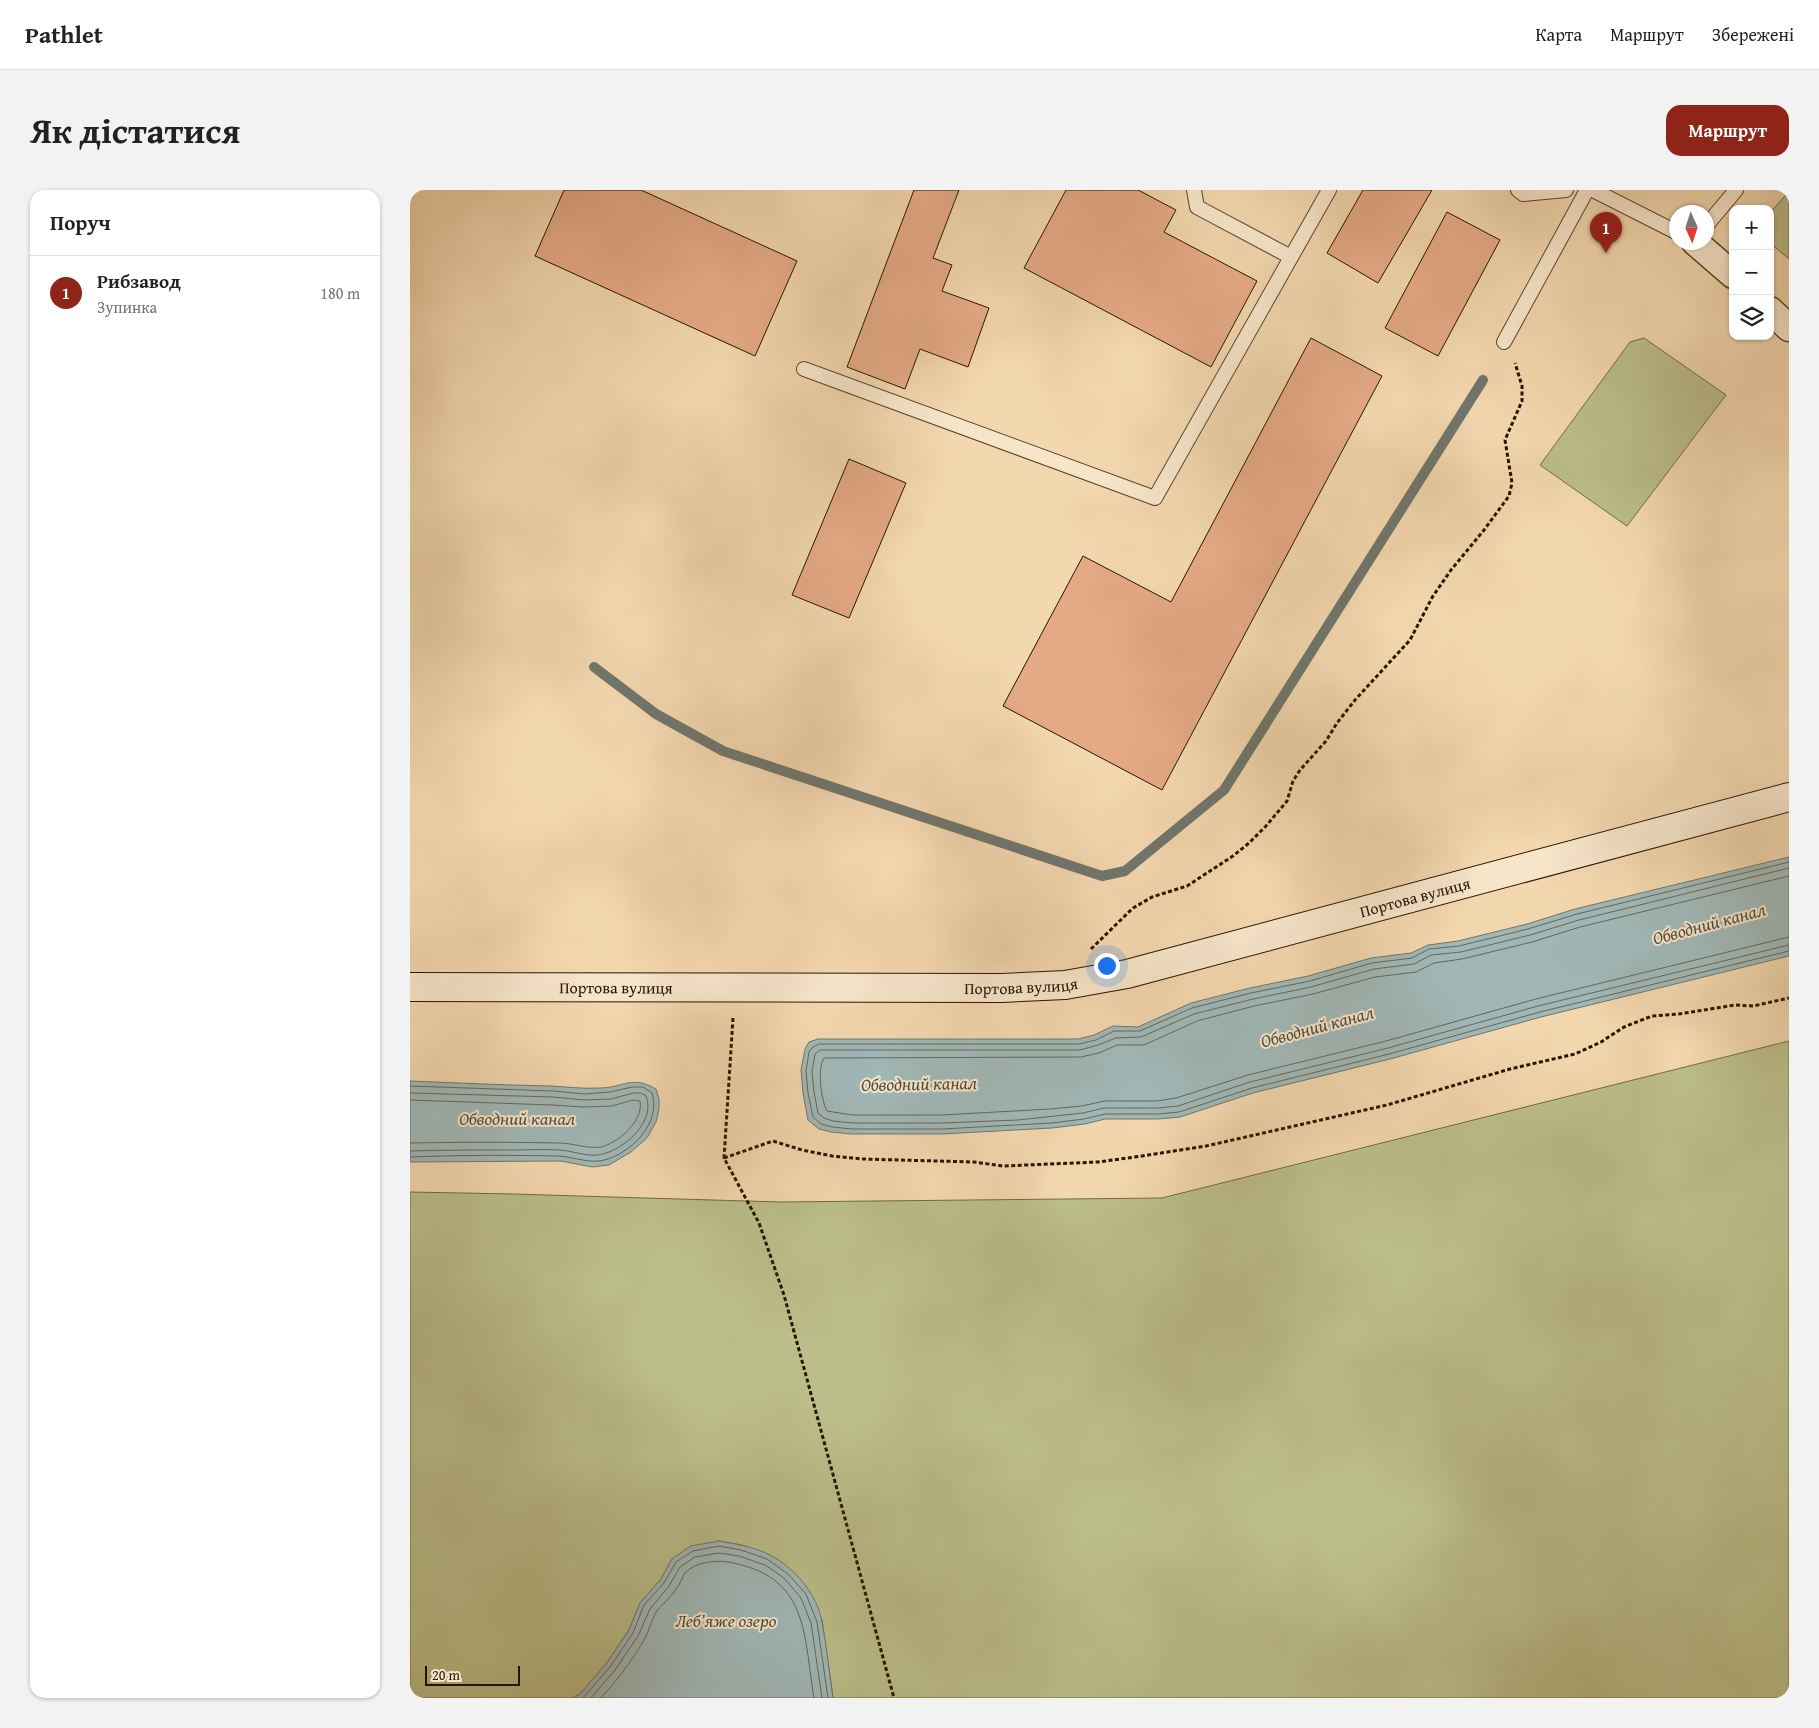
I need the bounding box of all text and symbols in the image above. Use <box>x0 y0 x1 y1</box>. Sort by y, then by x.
text: Pathlet <box>25 17 103 52</box>
text: Карта <box>1536 21 1582 48</box>
text: Маршрут <box>1610 21 1684 48</box>
text: Збережені <box>1712 21 1794 48</box>
text: Як дістатися <box>30 105 240 156</box>
button: Маршрут <box>1666 105 1789 156</box>
north arrow <box>1669 205 1714 250</box>
map controls <box>1729 205 1774 340</box>
button: + <box>1729 205 1774 250</box>
text: Поруч <box>50 207 111 238</box>
pin: 1 <box>1590 212 1622 253</box>
button: − <box>1729 250 1774 295</box>
text: Рибзавод <box>97 267 181 295</box>
text: 1 <box>62 281 70 305</box>
text: 180 m <box>320 281 360 305</box>
text: Зупинка <box>97 295 157 319</box>
button: layers <box>1729 295 1774 340</box>
street label: Портова вулиця <box>1357 871 1473 923</box>
water label: Обводний канал <box>1649 895 1769 952</box>
your location <box>1094 953 1120 979</box>
street label: Портова вулиця <box>964 971 1080 1000</box>
street label: Портова вулиця <box>559 975 673 999</box>
water label: Обводний канал <box>1257 998 1377 1055</box>
water label: Обводний канал <box>861 1069 978 1098</box>
water label: Обводний канал <box>459 1105 576 1132</box>
water label: Леб’яже озеро <box>675 1607 777 1634</box>
scale bar <box>425 1663 520 1686</box>
text: 20 m <box>432 1665 460 1685</box>

